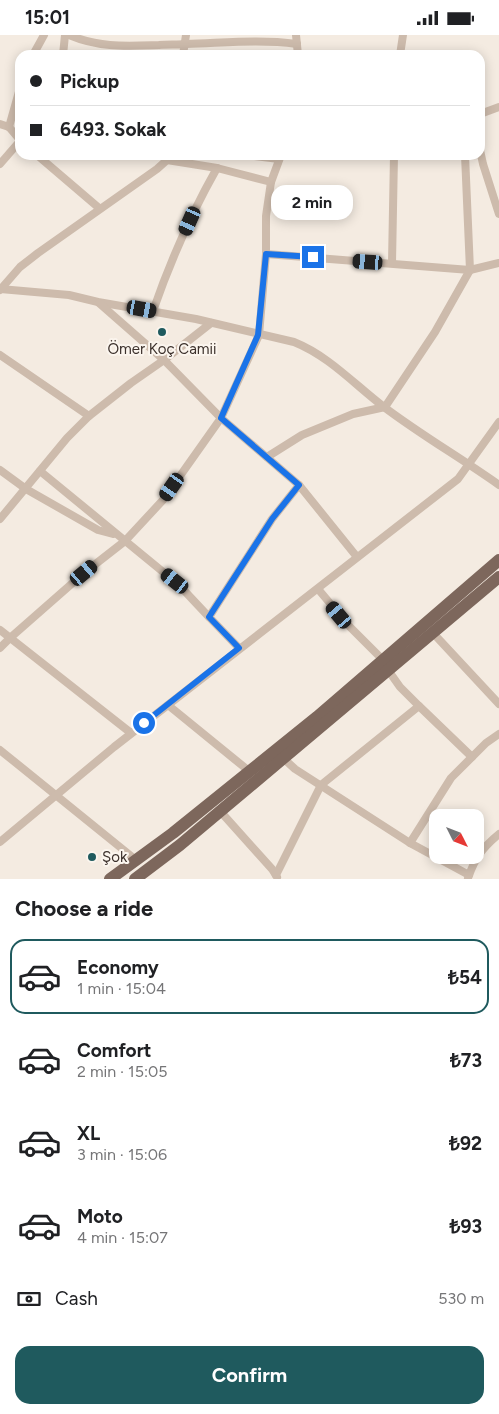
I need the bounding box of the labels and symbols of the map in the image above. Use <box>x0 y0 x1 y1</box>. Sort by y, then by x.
callout: 2 min <box>272 185 354 219</box>
car <box>177 204 202 238</box>
route end <box>302 246 324 268</box>
car <box>352 253 383 271</box>
car <box>125 299 158 319</box>
marker: Ömer Koç Camii <box>156 326 168 338</box>
place label: Ömer Koç Camii <box>107 340 217 358</box>
car <box>157 470 186 504</box>
car <box>67 558 100 588</box>
car <box>158 566 191 596</box>
car <box>323 599 354 631</box>
route start <box>133 712 155 734</box>
north arrow <box>429 809 484 864</box>
place label: Şok <box>102 848 128 866</box>
marker: Şok <box>86 851 98 863</box>

